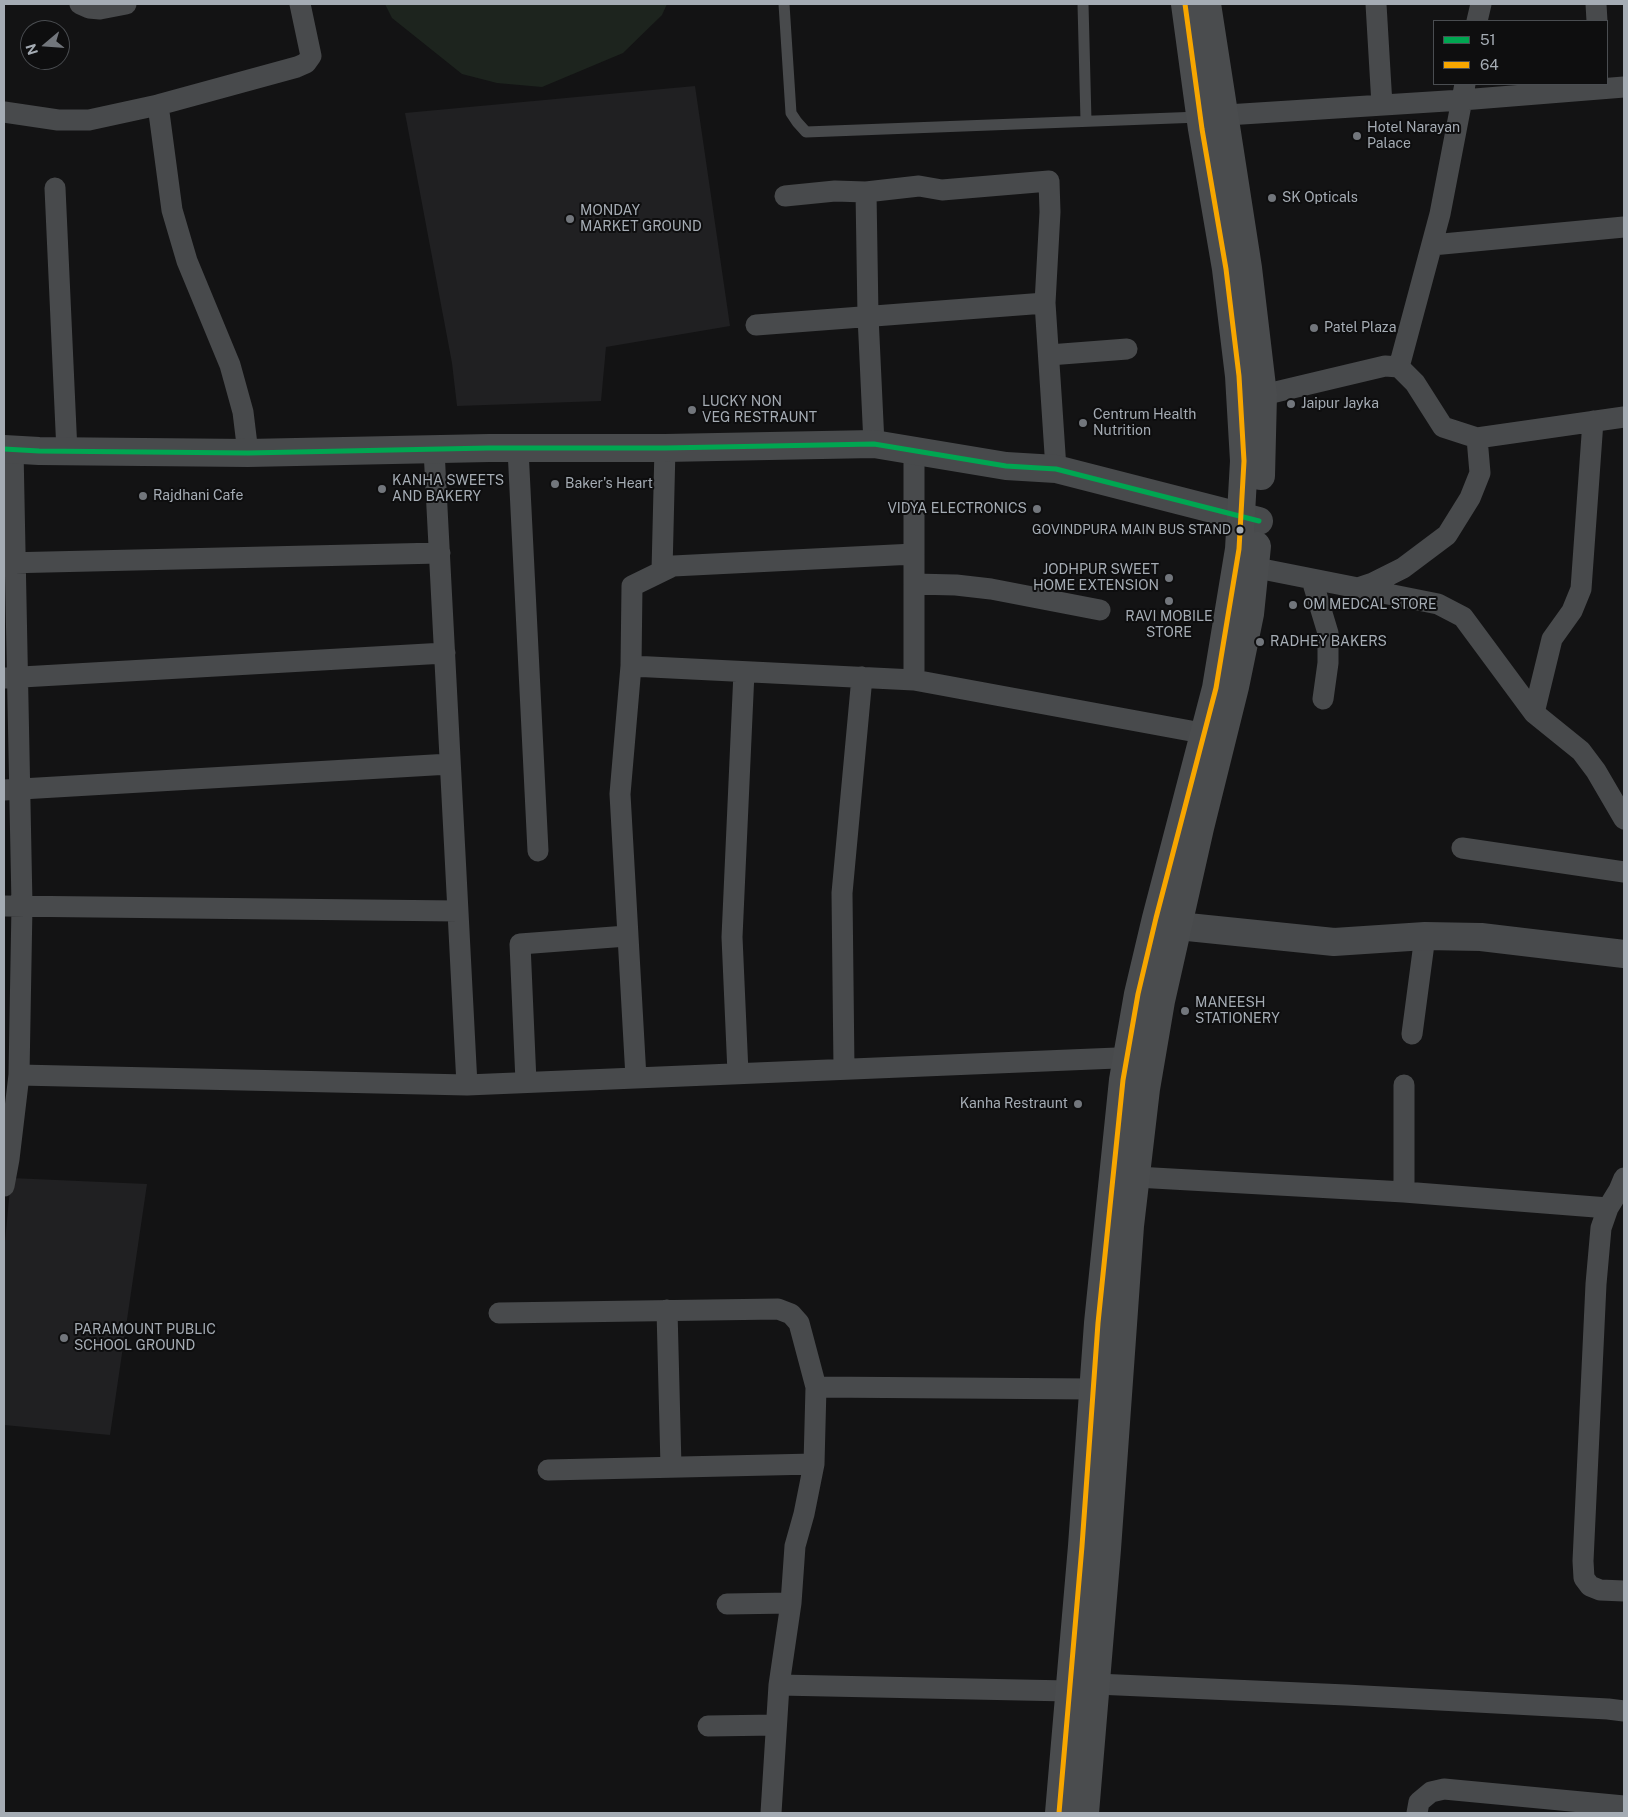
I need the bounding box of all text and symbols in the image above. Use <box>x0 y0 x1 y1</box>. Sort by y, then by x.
north arrow <box>20 20 70 70</box>
legend <box>1433 20 1608 85</box>
text: 51 <box>1480 31 1496 48</box>
text: N <box>22 42 41 57</box>
text: 64 <box>1480 56 1499 73</box>
place label: Hotel Narayan Palace <box>1367 120 1460 152</box>
marker: Hotel Narayan Palace <box>1351 130 1363 142</box>
place label: SK Opticals <box>1282 190 1358 206</box>
marker: SK Opticals <box>1266 192 1278 204</box>
place label: MONDAY MARKET GROUND <box>580 203 702 236</box>
marker: MONDAY MARKET GROUND <box>564 213 576 225</box>
place label: Patel Plaza <box>1324 320 1396 336</box>
marker: Patel Plaza <box>1308 322 1320 334</box>
place label: LUCKY NON VEG RESTRAUNT <box>702 394 817 427</box>
place label: Jaipur Jayka <box>1301 396 1379 412</box>
marker: Jaipur Jayka <box>1285 398 1297 410</box>
marker: LUCKY NON VEG RESTRAUNT <box>686 404 698 416</box>
place label: Centrum Health Nutrition <box>1093 407 1196 440</box>
marker: Centrum Health Nutrition <box>1077 417 1089 429</box>
place label: KANHA SWEETS AND BAKERY <box>392 473 504 506</box>
place label: Baker's Heart <box>565 476 653 492</box>
marker: Baker's Heart <box>549 478 561 490</box>
marker: KANHA SWEETS AND BAKERY <box>376 483 388 495</box>
place label: Rajdhani Cafe <box>153 488 243 504</box>
marker: Rajdhani Cafe <box>137 490 149 502</box>
place label: VIDYA ELECTRONICS <box>887 501 1027 517</box>
marker: VIDYA ELECTRONICS <box>1031 503 1043 515</box>
place label: GOVINDPURA MAIN BUS STAND <box>1032 522 1231 538</box>
marker: GOVINDPURA MAIN BUS STAND <box>1235 525 1245 535</box>
place label: JODHPUR SWEET HOME EXTENSION <box>1033 562 1159 594</box>
marker: JODHPUR SWEET HOME EXTENSION <box>1163 572 1175 584</box>
marker: RAVI MOBILE STORE <box>1163 595 1175 607</box>
place label: OM MEDCAL STORE <box>1303 597 1437 613</box>
marker: OM MEDCAL STORE <box>1287 599 1299 611</box>
place label: RAVI MOBILE STORE <box>1125 609 1213 642</box>
place label: RADHEY BAKERS <box>1270 634 1387 650</box>
marker: RADHEY BAKERS <box>1254 636 1266 648</box>
place label: MANEESH STATIONERY <box>1195 995 1280 1028</box>
marker: MANEESH STATIONERY <box>1179 1005 1191 1017</box>
place label: Kanha Restraunt <box>960 1096 1068 1112</box>
marker: Kanha Restraunt <box>1072 1098 1084 1110</box>
place label: PARAMOUNT PUBLIC SCHOOL GROUND <box>74 1322 216 1354</box>
marker: PARAMOUNT PUBLIC SCHOOL GROUND <box>58 1332 70 1344</box>

